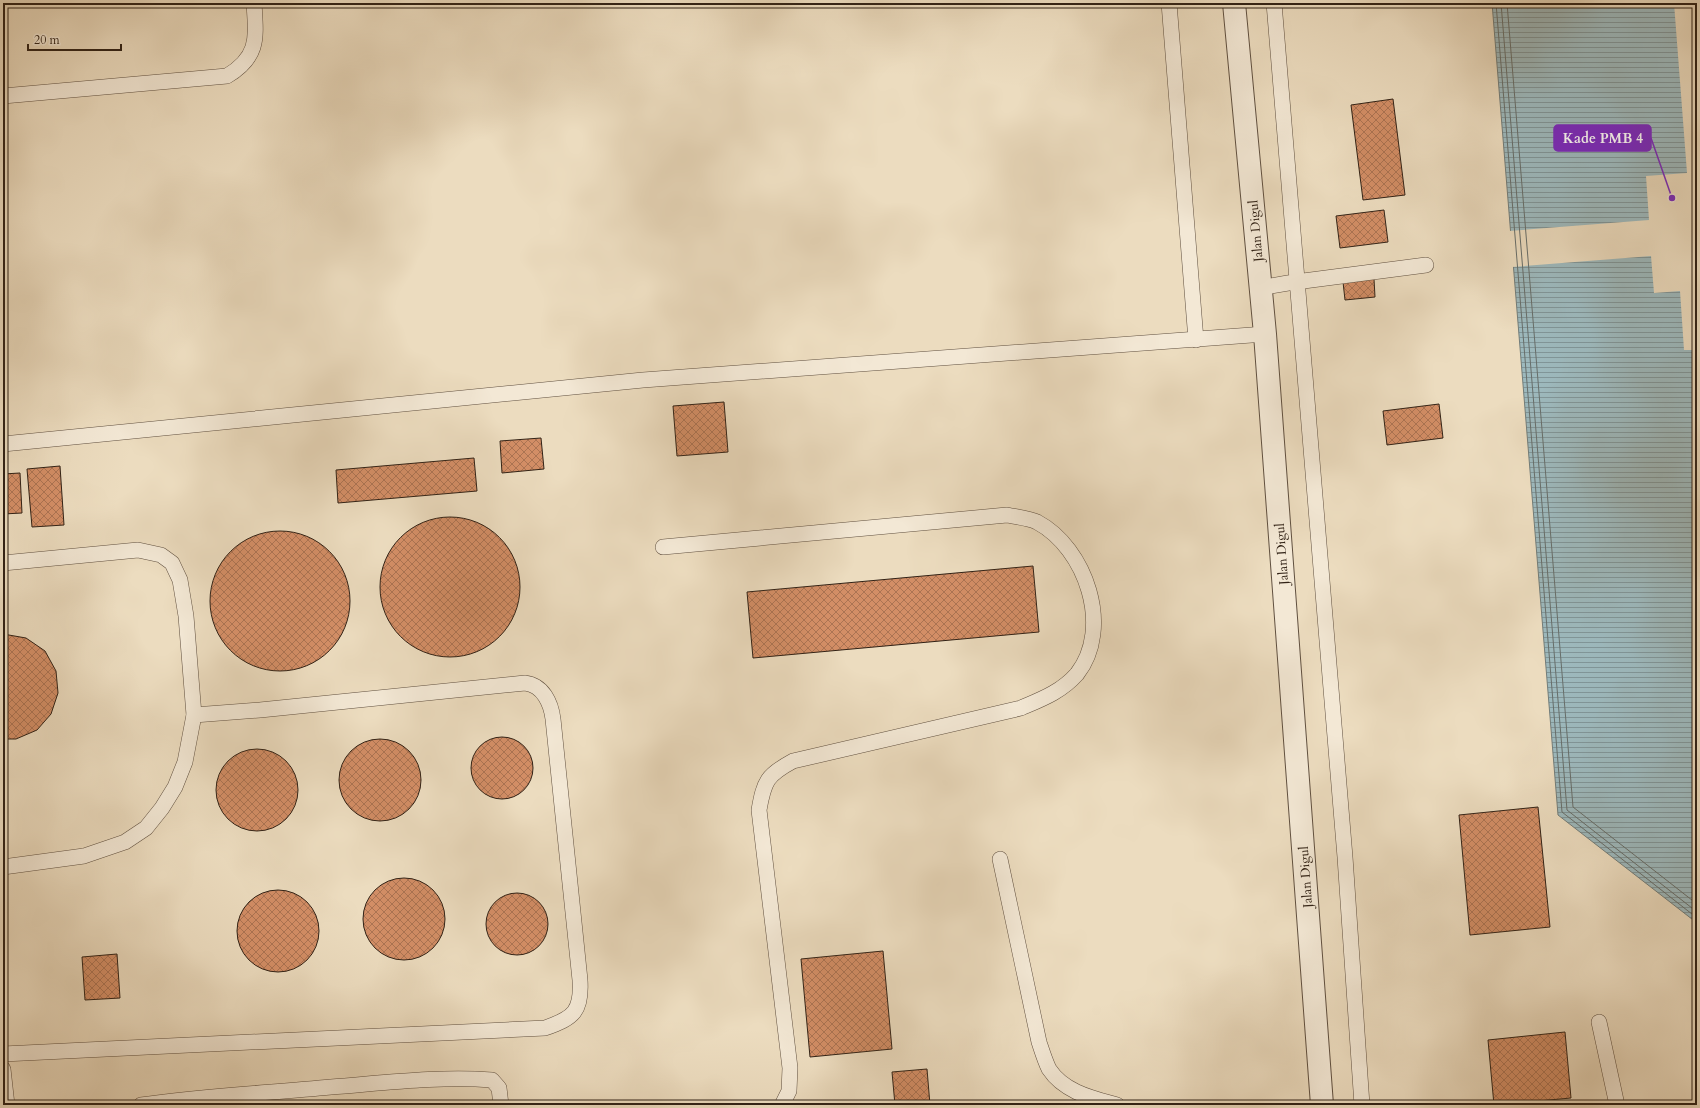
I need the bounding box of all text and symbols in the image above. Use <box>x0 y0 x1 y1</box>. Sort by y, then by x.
scale bar <box>28 26 121 52</box>
text: 20 m <box>34 32 61 48</box>
callout: Kade PMB 4 <box>1554 125 1651 151</box>
text: Kade PMB 4 <box>1563 129 1643 148</box>
street label: Jalan Digul <box>1244 199 1268 264</box>
street label: Jalan Digul <box>1271 522 1293 587</box>
street label: Jalan Digul <box>1295 845 1317 910</box>

